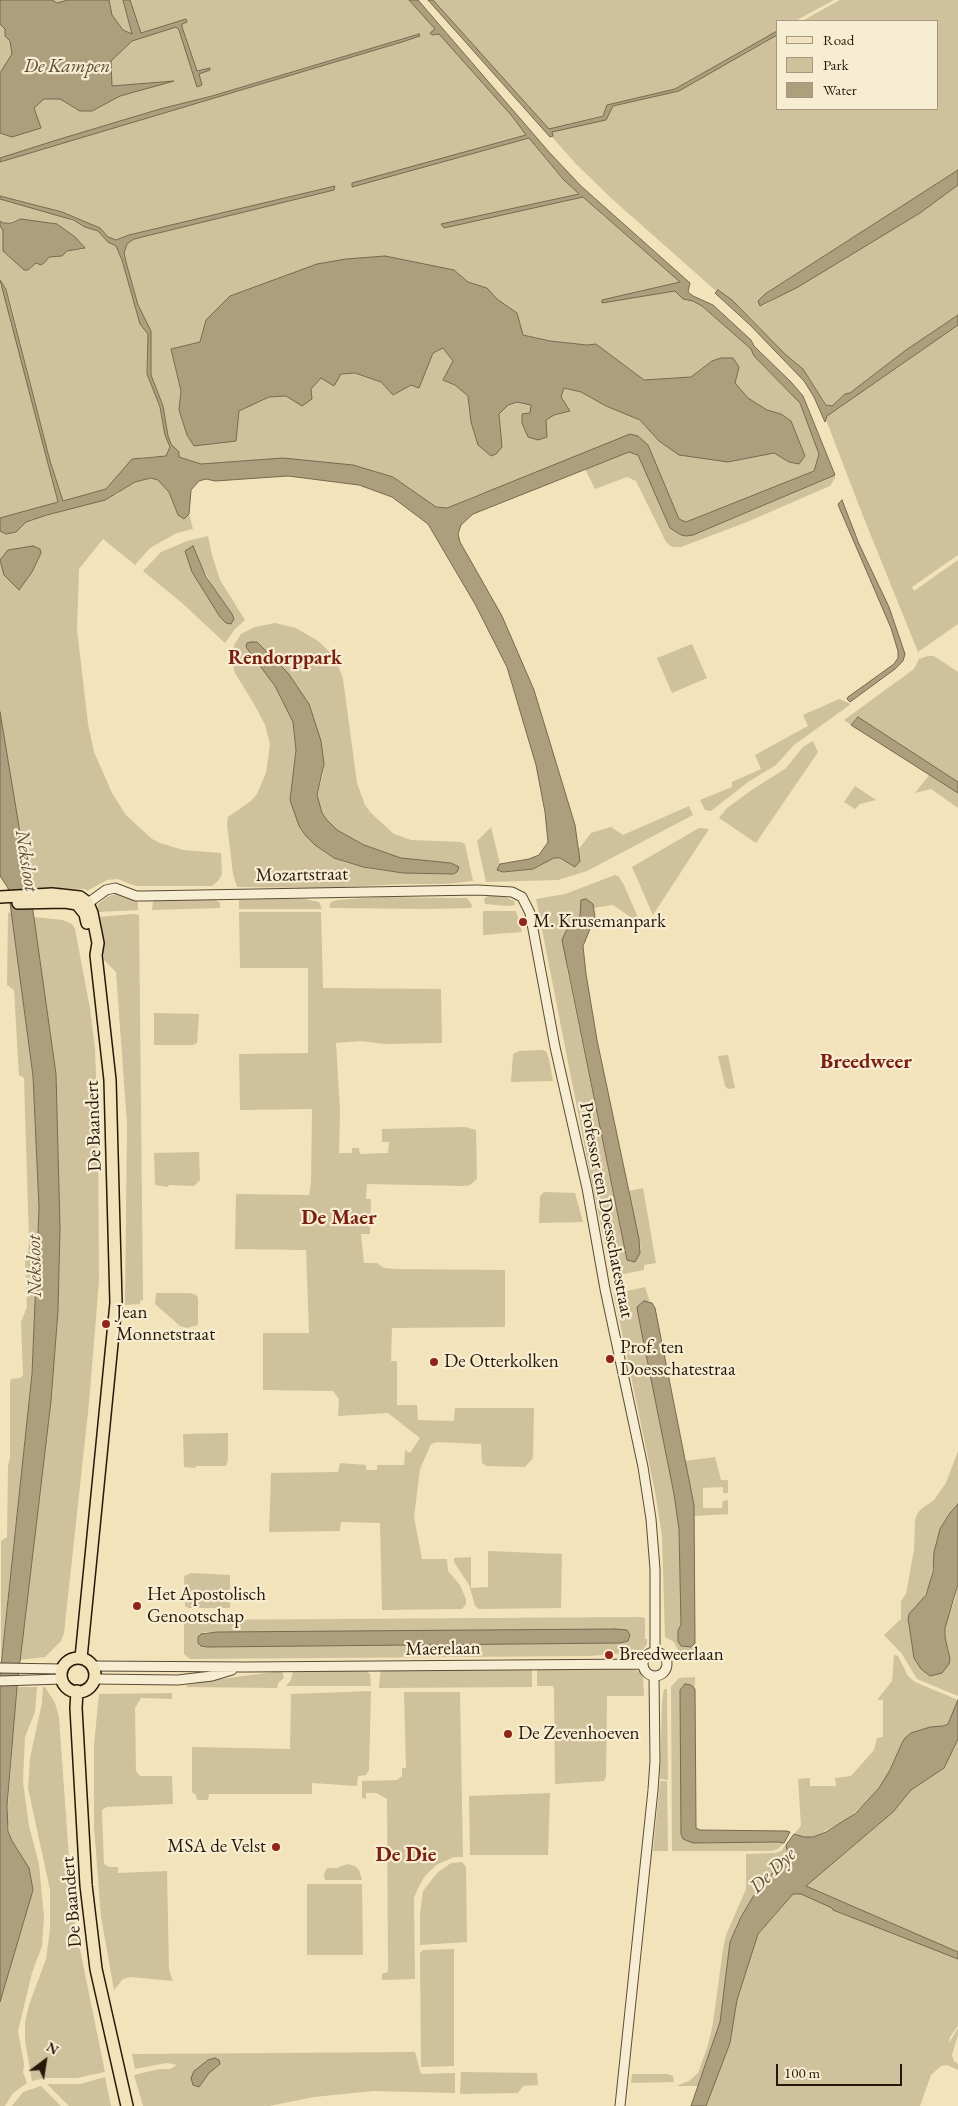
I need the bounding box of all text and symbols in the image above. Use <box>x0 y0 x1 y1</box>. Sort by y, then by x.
legend <box>776 20 938 110</box>
text: Road <box>823 30 854 49</box>
text: Park <box>823 55 849 74</box>
park label: De Kampen <box>24 56 110 78</box>
text: Water <box>823 80 857 99</box>
district label: Rendorppark <box>228 647 342 671</box>
water label: Neksloot <box>9 828 43 894</box>
street label: Mozartstraat <box>256 863 348 887</box>
place label: M. Krusemanpark <box>533 911 666 933</box>
marker: M. Krusemanpark <box>517 916 529 928</box>
district label: Breedweer <box>820 1049 912 1075</box>
street label: De Baandert <box>81 1080 107 1172</box>
street label: Professor ten Doesschatestraat <box>574 1100 638 1320</box>
district label: De Maer <box>301 1205 377 1231</box>
water label: Neksloot <box>22 1234 48 1298</box>
place label: Jean Monnetstraat <box>116 1302 215 1346</box>
marker: Jean Monnetstraat <box>100 1318 112 1330</box>
place label: Prof. ten Doesschatestraa <box>620 1337 736 1381</box>
place label: De Otterkolken <box>444 1351 559 1373</box>
marker: Prof. ten Doesschatestraa <box>604 1353 616 1365</box>
marker: De Otterkolken <box>428 1356 440 1368</box>
place label: Het Apostolisch Genootschap <box>147 1584 266 1628</box>
marker: Het Apostolisch Genootschap <box>131 1600 143 1612</box>
street label: Maerelaan <box>405 1637 481 1661</box>
place label: Breedweerlaan <box>619 1644 724 1666</box>
marker: Breedweerlaan <box>603 1649 615 1661</box>
place label: De Zevenhoeven <box>518 1723 640 1745</box>
marker: De Zevenhoeven <box>502 1728 514 1740</box>
place label: MSA de Velst <box>167 1836 266 1858</box>
marker: MSA de Velst <box>270 1841 282 1853</box>
district label: De Die <box>376 1842 436 1868</box>
water label: De Dye <box>745 1843 801 1899</box>
street label: De Baandert <box>57 1856 87 1948</box>
north arrow <box>20 2036 70 2086</box>
text: N <box>43 2038 62 2059</box>
scale bar <box>778 2054 904 2086</box>
text: 100 m <box>784 2063 820 2082</box>

